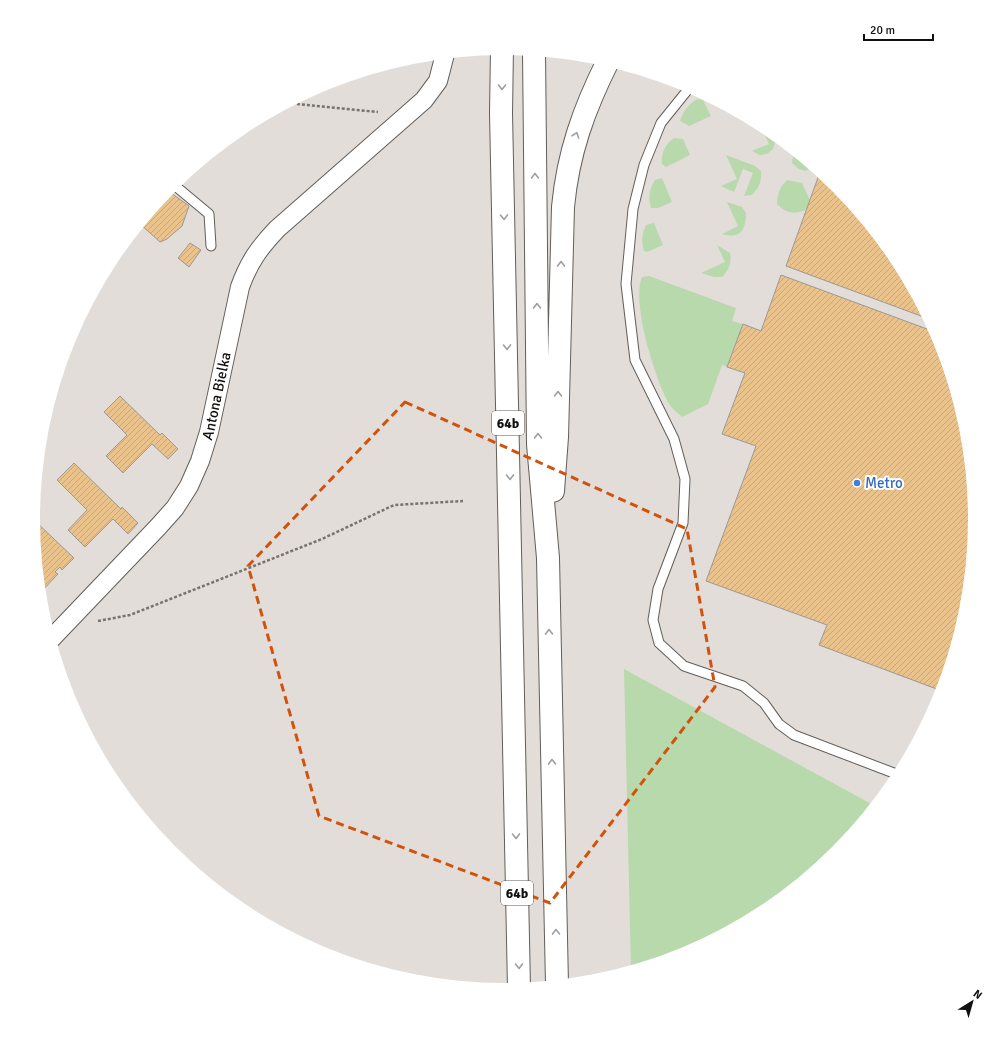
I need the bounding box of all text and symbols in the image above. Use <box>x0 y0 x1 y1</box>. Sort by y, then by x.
scale bar <box>864 16 933 42</box>
text: 20 m <box>870 23 895 38</box>
one-way arrow <box>498 84 506 90</box>
one-way arrow <box>571 132 580 139</box>
one-way arrow <box>531 173 539 179</box>
one-way arrow <box>500 214 508 220</box>
one-way arrow <box>557 261 566 267</box>
one-way arrow <box>533 303 541 309</box>
one-way arrow <box>503 344 511 350</box>
street label: Antona Bielka <box>198 350 235 442</box>
one-way arrow <box>554 391 563 397</box>
road number: 64b <box>492 411 524 435</box>
one-way arrow <box>534 433 542 439</box>
one-way arrow <box>505 474 514 480</box>
place label: Metro <box>865 474 903 492</box>
marker: Metro <box>852 478 862 488</box>
one-way arrow <box>545 629 553 635</box>
one-way arrow <box>548 759 556 765</box>
one-way arrow <box>512 833 521 839</box>
road number: 64b <box>501 881 533 905</box>
one-way arrow <box>552 929 560 935</box>
one-way arrow <box>515 963 523 969</box>
north arrow <box>952 982 992 1022</box>
text: N <box>971 987 985 1002</box>

